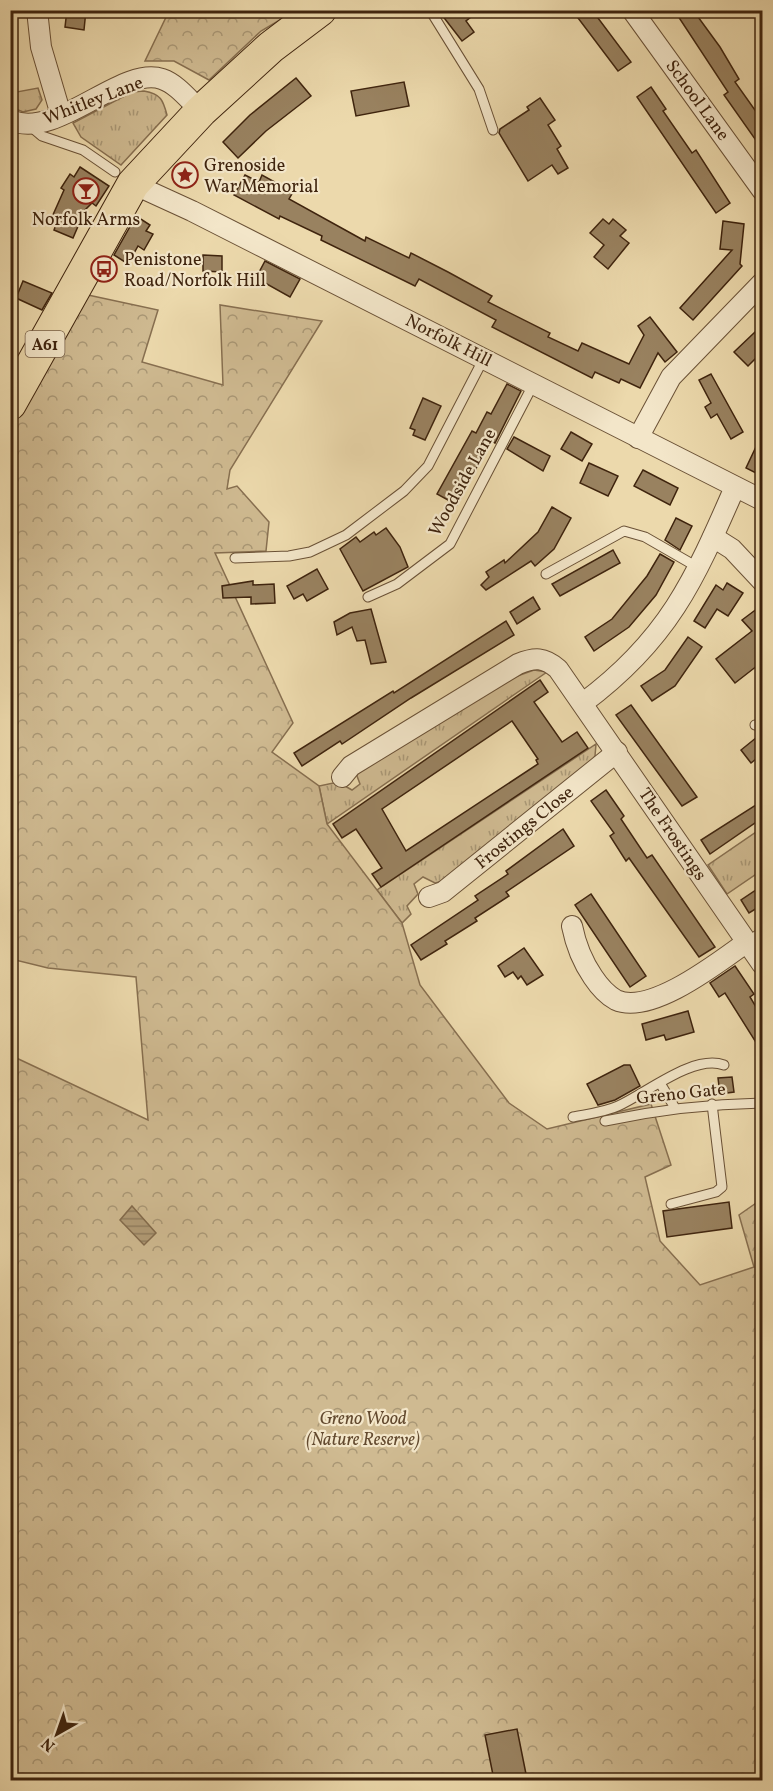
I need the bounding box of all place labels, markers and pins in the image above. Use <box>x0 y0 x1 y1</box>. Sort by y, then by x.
place label: Grenoside War Memorial <box>204 154 319 200</box>
place icon: Grenoside War Memorial <box>170 160 200 190</box>
bar icon: Norfolk Arms <box>71 176 101 206</box>
place label: Norfolk Arms <box>32 208 140 233</box>
place label: Penistone Road/Norfolk Hill <box>124 248 266 294</box>
bus stop icon: Penistone Road/Norfolk Hill <box>89 254 119 284</box>

